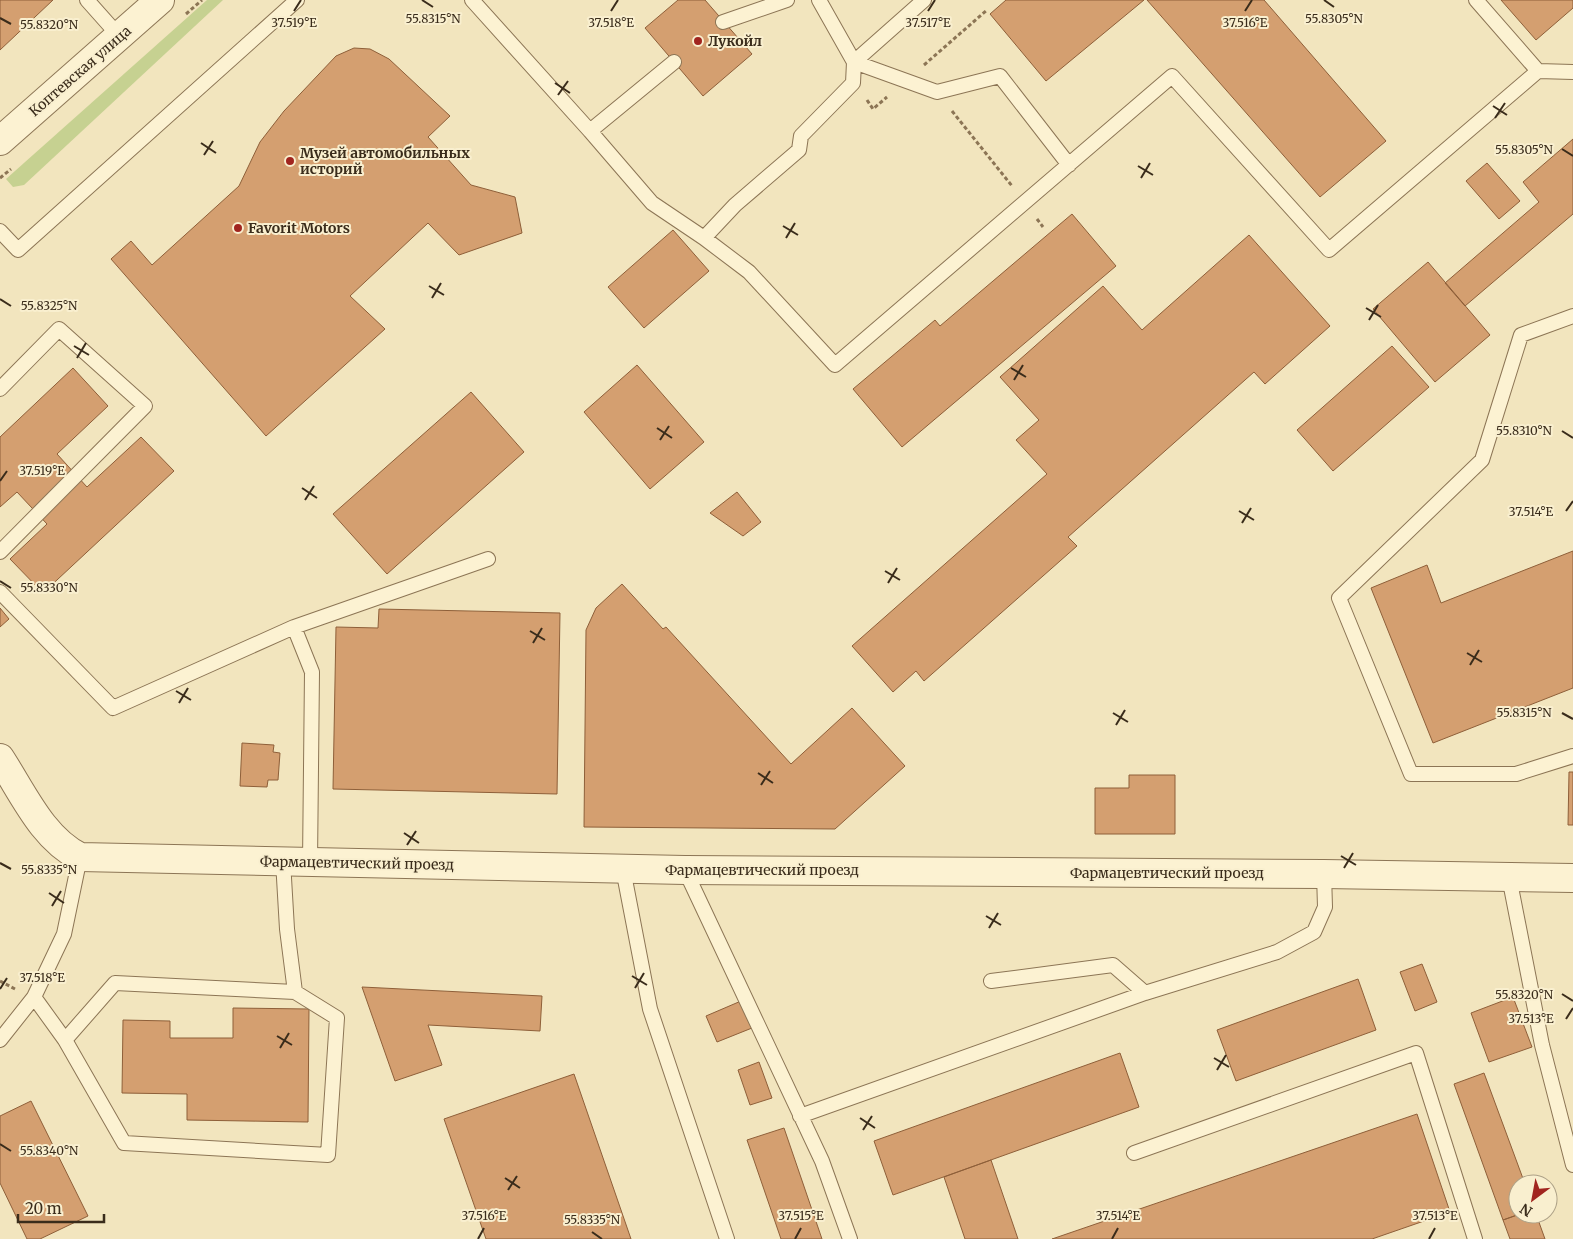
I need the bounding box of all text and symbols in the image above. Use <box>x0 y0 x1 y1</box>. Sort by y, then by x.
text: 55.8315°N <box>406 11 461 26</box>
text: 55.8305°N <box>1305 11 1364 26</box>
text: 37.519°E <box>271 15 317 30</box>
text: 37.518°E <box>588 15 634 30</box>
text: 37.517°E <box>905 15 951 30</box>
text: 37.516°E <box>1223 15 1268 30</box>
text: 55.8320°N <box>20 17 79 32</box>
street label: Коптевская улица <box>25 21 135 120</box>
place label: Лукойл <box>708 32 762 50</box>
marker: Лукойл <box>692 35 704 47</box>
text: 55.8305°N <box>1495 142 1554 157</box>
place label: Музей автомобильных историй <box>300 144 470 178</box>
marker: Музей автомобильных историй <box>284 155 296 167</box>
place label: Favorit Motors <box>248 219 350 237</box>
marker: Favorit Motors <box>232 222 244 234</box>
text: 55.8325°N <box>21 298 78 313</box>
text: 55.8310°N <box>1496 423 1553 438</box>
text: 37.519°E <box>19 463 65 478</box>
text: 37.514°E <box>1509 504 1554 519</box>
text: 55.8330°N <box>20 580 78 595</box>
text: 55.8315°N <box>1497 705 1552 720</box>
street label: Фармацевтический проезд <box>260 852 455 874</box>
street label: Фармацевтический проезд <box>665 861 859 879</box>
text: 55.8335°N <box>21 862 78 877</box>
street label: Фармацевтический проезд <box>1070 864 1264 882</box>
text: 37.518°E <box>19 970 65 985</box>
text: 55.8320°N <box>1495 987 1554 1002</box>
text: 37.513°E <box>1508 1011 1554 1026</box>
text: 55.8340°N <box>20 1143 79 1158</box>
north arrow <box>1508 1174 1558 1224</box>
scale bar <box>18 1192 104 1224</box>
text: 20 m <box>25 1199 62 1218</box>
text: N <box>1517 1199 1536 1221</box>
text: 37.516°E <box>462 1208 507 1223</box>
text: 37.515°E <box>778 1208 824 1223</box>
text: 37.514°E <box>1096 1208 1141 1223</box>
text: 37.513°E <box>1412 1208 1458 1223</box>
text: 55.8335°N <box>564 1212 621 1227</box>

